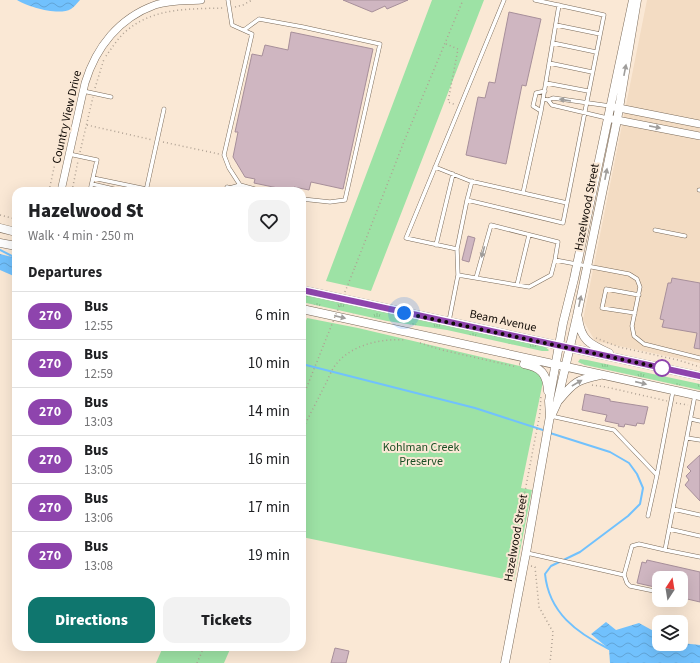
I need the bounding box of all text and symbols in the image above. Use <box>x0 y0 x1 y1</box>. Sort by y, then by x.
one-way arrow <box>623 64 629 76</box>
street label: Country View Drive <box>48 69 86 165</box>
one-way arrow <box>559 97 571 103</box>
one-way arrow <box>649 125 661 131</box>
street label: Hazelwood Street <box>570 162 604 252</box>
one-way arrow <box>603 168 609 180</box>
text: Hazelwood St <box>28 198 143 225</box>
button: heart <box>248 200 290 242</box>
text: Walk · 4 min · 250 m <box>28 227 134 245</box>
one-way arrow <box>480 245 486 258</box>
text: Departures <box>28 262 102 283</box>
one-way arrow <box>577 295 583 308</box>
text: Bus <box>84 296 108 317</box>
your location <box>394 303 414 323</box>
text: 6 min <box>255 305 290 326</box>
text: 270 <box>39 306 61 326</box>
street label: Beam Avenue <box>468 306 538 336</box>
one-way arrow <box>334 315 346 321</box>
text: 12:55 <box>84 317 113 335</box>
text: Bus <box>84 344 108 365</box>
text: 10 min <box>248 353 290 374</box>
text: 270 <box>39 354 61 374</box>
unlabelled marker <box>653 359 671 377</box>
text: 12:59 <box>84 365 113 383</box>
one-way arrow <box>571 379 583 386</box>
one-way arrow <box>635 381 648 387</box>
text: Bus <box>84 392 108 413</box>
text: 14 min <box>248 401 290 422</box>
text: 270 <box>39 402 61 422</box>
text: 13:03 <box>84 413 113 431</box>
park label: Kohlman Creek Preserve <box>383 439 459 470</box>
text: Bus <box>84 440 108 461</box>
text: 16 min <box>248 449 290 470</box>
text: 270 <box>39 450 61 470</box>
text: 13:05 <box>84 461 113 479</box>
text: Bus <box>84 488 108 509</box>
street label: Hazelwood Street <box>500 493 532 583</box>
text: 17 min <box>248 497 290 518</box>
text: 270 <box>39 498 61 518</box>
text: 13:06 <box>84 509 113 527</box>
text: Bus <box>84 536 108 557</box>
text: 19 min <box>248 545 290 566</box>
text: 270 <box>39 546 61 566</box>
text: 13:08 <box>84 557 113 575</box>
north arrow <box>652 571 688 607</box>
map controls <box>652 571 688 651</box>
button: Directions <box>28 597 155 643</box>
button: Tickets <box>163 597 290 643</box>
button: layers <box>652 615 688 651</box>

